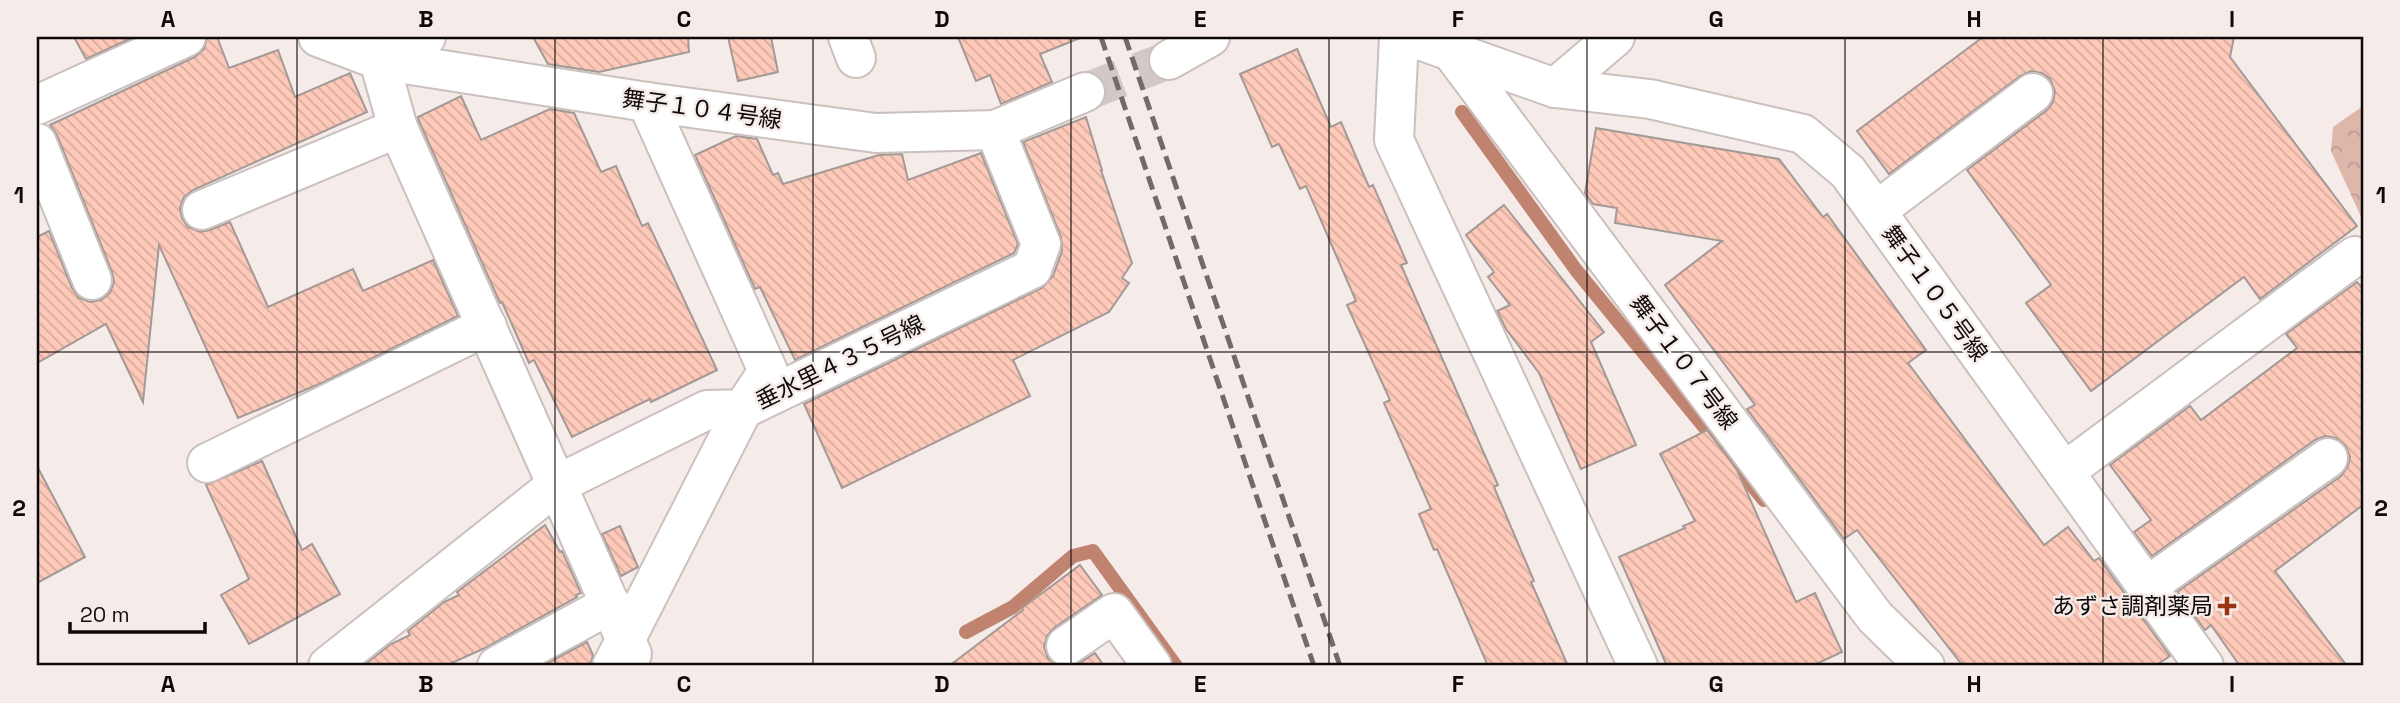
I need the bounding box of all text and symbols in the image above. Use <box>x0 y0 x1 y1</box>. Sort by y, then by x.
text: A <box>161 4 176 34</box>
text: B <box>418 4 434 34</box>
text: C <box>677 4 691 34</box>
text: D <box>934 4 950 34</box>
text: E <box>1194 4 1206 34</box>
text: F <box>1452 4 1464 34</box>
text: G <box>1708 4 1724 34</box>
text: H <box>1966 4 1982 34</box>
text: I <box>2229 4 2235 34</box>
street label: 舞子１０４号線 <box>620 83 784 135</box>
text: 1 <box>14 180 24 210</box>
text: 1 <box>2376 180 2386 210</box>
street label: 舞子１０５号線 <box>1876 219 1994 367</box>
street label: 舞子１０７号線 <box>1624 289 1744 435</box>
street label: 垂水里４３５号線 <box>751 308 929 416</box>
text: 2 <box>12 493 26 523</box>
text: 2 <box>2374 493 2388 523</box>
scale bar <box>70 591 205 635</box>
place label: あずさ調剤薬局 <box>2052 591 2213 621</box>
marker: あずさ調剤薬局 <box>2219 598 2235 614</box>
text: 20 m <box>80 601 130 628</box>
text: A <box>161 669 176 699</box>
text: B <box>418 669 434 699</box>
text: C <box>677 669 691 699</box>
text: D <box>934 669 950 699</box>
text: E <box>1194 669 1206 699</box>
text: F <box>1452 669 1464 699</box>
text: G <box>1708 669 1724 699</box>
text: H <box>1966 669 1982 699</box>
text: I <box>2229 669 2235 699</box>

